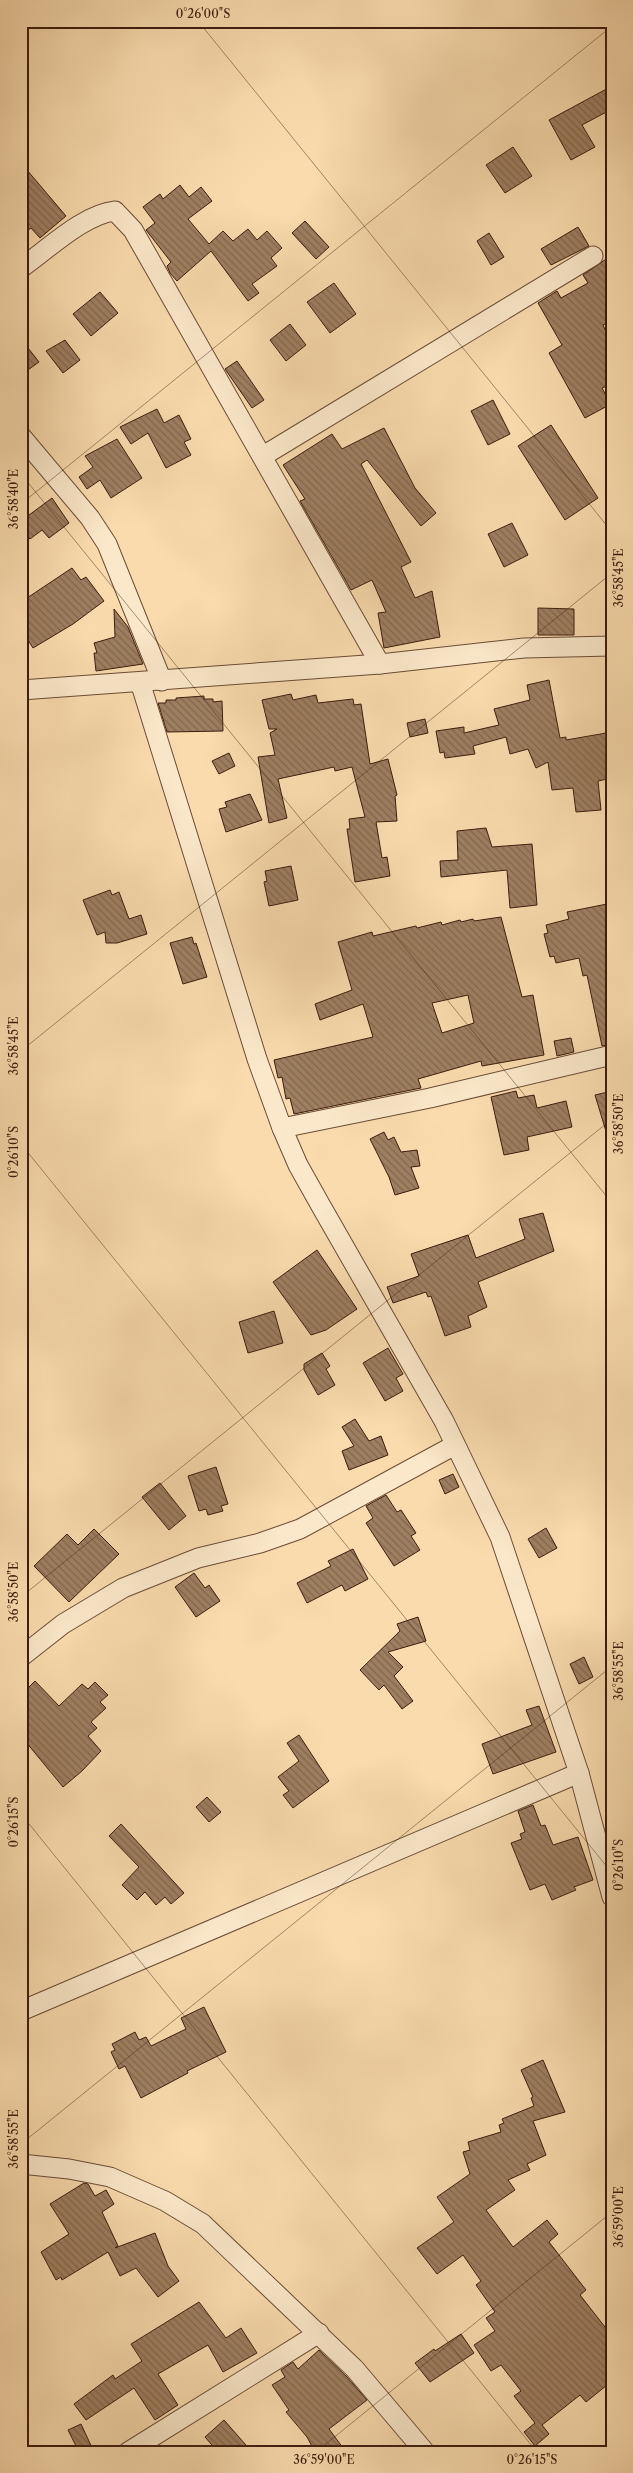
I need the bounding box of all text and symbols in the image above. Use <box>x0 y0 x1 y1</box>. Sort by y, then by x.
text: 0°26'00"S <box>176 6 230 21</box>
text: 36°58'40"E <box>6 469 21 529</box>
text: 36°58'45"E <box>611 548 626 608</box>
text: 36°58'45"E <box>6 1016 21 1076</box>
text: 36°58'50"E <box>611 1094 626 1154</box>
text: 0°26'10"S <box>6 1126 21 1178</box>
text: 36°58'50"E <box>6 1562 21 1622</box>
text: 36°58'55"E <box>611 1641 626 1701</box>
text: 0°26'15"S <box>6 1796 21 1848</box>
text: 0°26'10"S <box>611 1839 626 1891</box>
text: 36°58'55"E <box>6 2109 21 2169</box>
text: 36°59'00"E <box>611 2186 626 2248</box>
text: 36°59'00"E <box>293 2452 355 2467</box>
text: 0°26'15"S <box>506 2452 558 2467</box>

